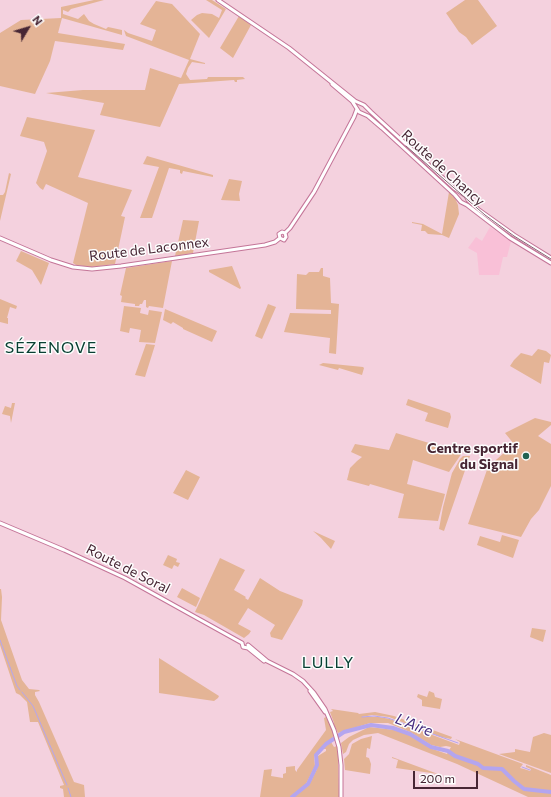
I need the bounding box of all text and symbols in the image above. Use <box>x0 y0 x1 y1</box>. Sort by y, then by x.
north arrow <box>8 8 48 48</box>
text: N <box>30 13 46 28</box>
street label: Route de Chancy <box>398 126 488 210</box>
street label: Route de Laconnex <box>88 233 210 265</box>
district label: SÉZENOVE <box>5 338 97 358</box>
place label: Centre sportif du Signal <box>427 440 518 472</box>
marker: Centre sportif du Signal <box>521 451 531 461</box>
street label: Route de Soral <box>83 541 173 597</box>
district label: LULLY <box>302 653 354 673</box>
water label: L'Aire <box>393 710 435 740</box>
scale bar <box>415 763 480 789</box>
text: 200 m <box>420 771 455 785</box>

